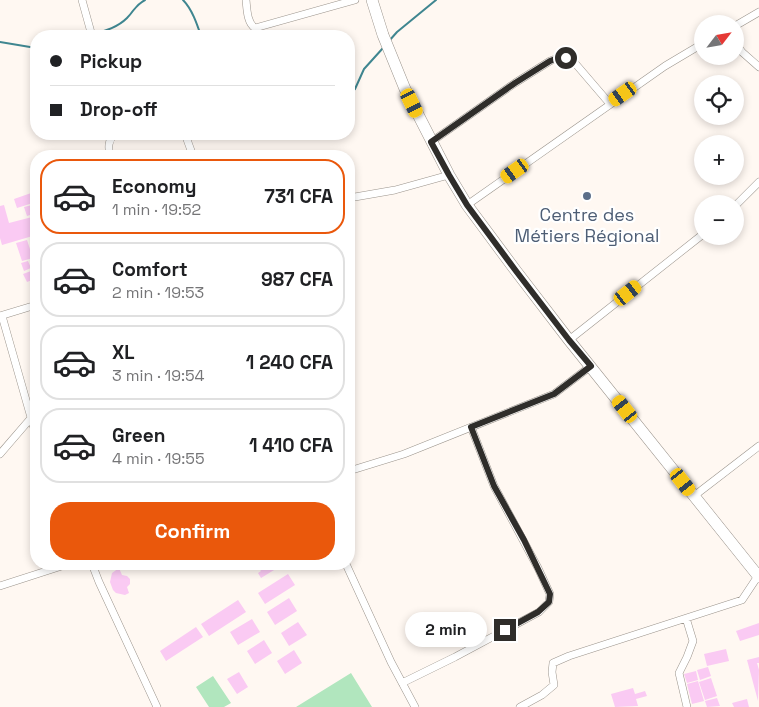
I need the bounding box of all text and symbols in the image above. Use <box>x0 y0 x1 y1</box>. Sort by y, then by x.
north arrow <box>694 15 744 65</box>
map controls <box>694 15 744 245</box>
route start <box>555 47 577 69</box>
text: Pickup <box>80 49 142 74</box>
button: locate <box>694 75 744 125</box>
car <box>606 79 639 109</box>
car <box>398 86 425 120</box>
text: Drop-off <box>80 97 158 122</box>
button: + <box>694 135 744 185</box>
car <box>498 156 531 186</box>
icon: car <box>52 174 97 219</box>
text: Economy <box>112 174 196 199</box>
text: 731 CFA <box>264 184 333 209</box>
marker: Centre des Métiers Régional <box>581 190 593 202</box>
button: − <box>694 195 744 245</box>
text: 1 min · 19:52 <box>112 199 201 220</box>
place label: Centre des Métiers Régional <box>515 203 659 247</box>
icon: car <box>52 257 97 302</box>
text: Comfort <box>112 257 188 282</box>
text: 987 CFA <box>261 267 333 292</box>
car <box>611 278 644 308</box>
text: 2 min · 19:53 <box>112 282 204 303</box>
icon: car <box>52 340 97 385</box>
text: XL <box>112 340 135 365</box>
text: 1 240 CFA <box>246 350 333 375</box>
text: 3 min · 19:54 <box>112 365 205 386</box>
car <box>609 393 640 425</box>
icon: car <box>52 423 97 468</box>
text: Green <box>112 423 165 448</box>
text: 1 410 CFA <box>249 433 333 458</box>
text: 4 min · 19:55 <box>112 448 205 469</box>
car <box>667 466 698 498</box>
button: Confirm <box>50 502 335 560</box>
callout: 2 min <box>405 612 488 648</box>
text: 2 min <box>425 619 467 640</box>
route end <box>494 619 516 641</box>

